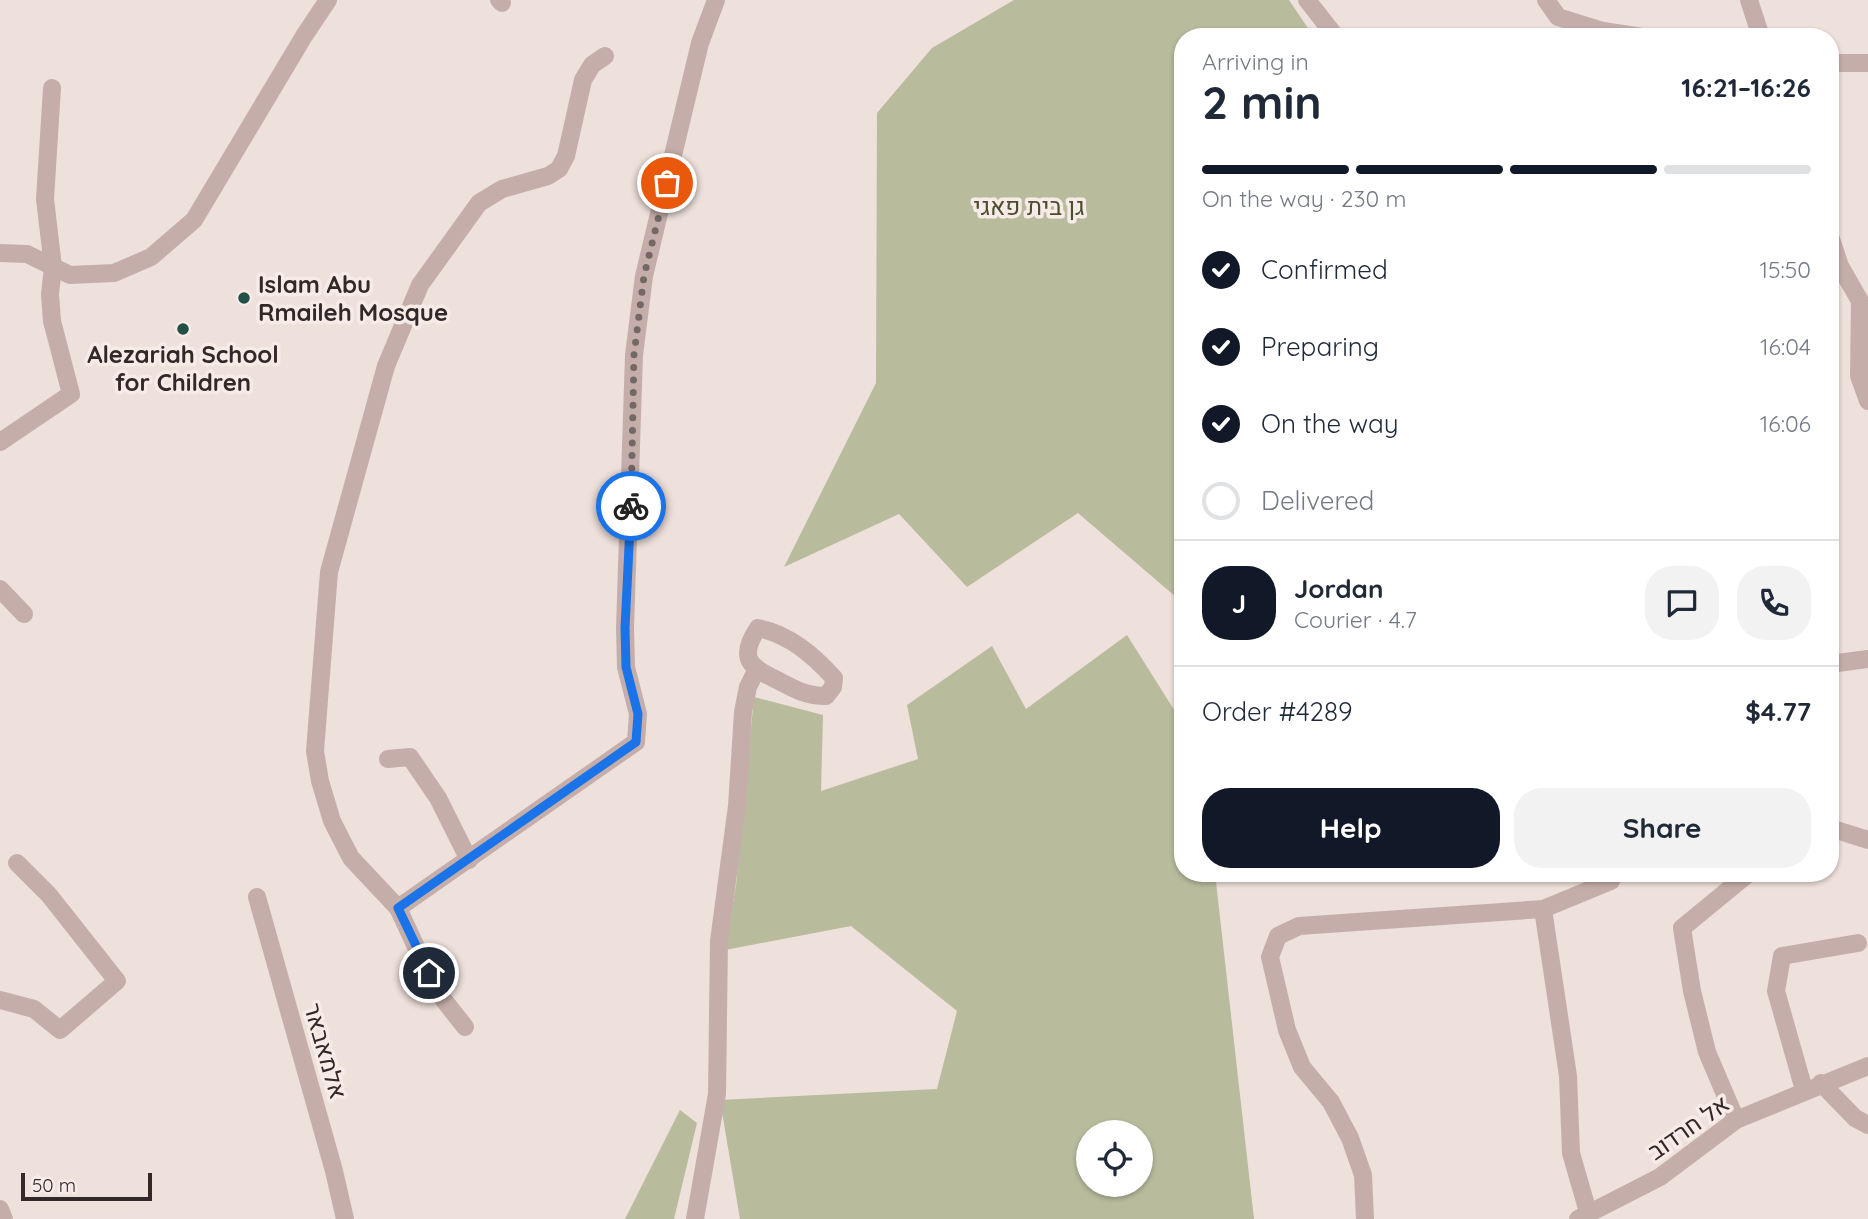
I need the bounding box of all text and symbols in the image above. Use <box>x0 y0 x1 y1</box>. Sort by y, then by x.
text: Arriving in <box>1202 47 1309 76</box>
text: 16:21–16:26 <box>1681 71 1811 104</box>
text: 2 min <box>1202 73 1322 131</box>
pin <box>637 153 697 213</box>
icon: bag <box>648 164 686 202</box>
text: On the way · 230 m <box>1202 184 1407 213</box>
park label: גן בית פאגי <box>973 191 1085 221</box>
icon: check <box>1202 251 1240 289</box>
text: Confirmed <box>1261 253 1388 286</box>
text: 15:50 <box>1759 255 1811 284</box>
place label: Islam Abu Rmaileh Mosque <box>258 269 448 327</box>
marker: Islam Abu Rmaileh Mosque <box>236 290 252 306</box>
marker: Alezariah School for Children <box>175 321 191 337</box>
icon: check <box>1202 328 1240 366</box>
text: Preparing <box>1261 330 1379 363</box>
text: 16:04 <box>1760 332 1811 361</box>
place label: Alezariah School for Children <box>87 339 279 397</box>
icon: check <box>1202 405 1240 443</box>
text: On the way <box>1261 407 1399 440</box>
text: 16:06 <box>1760 409 1811 438</box>
courier <box>596 471 666 541</box>
text: Delivered <box>1261 484 1374 517</box>
icon: bike <box>612 487 650 525</box>
button: chat <box>1645 566 1719 640</box>
button: phone <box>1737 566 1811 640</box>
text: Jordan <box>1294 572 1383 605</box>
text: J <box>1232 587 1246 620</box>
text: Courier · 4.7 <box>1294 605 1417 634</box>
text: Order #4289 <box>1202 695 1353 728</box>
text: $4.77 <box>1745 695 1811 728</box>
button: Help <box>1202 788 1500 868</box>
button: Share <box>1514 788 1811 868</box>
pin <box>399 943 459 1003</box>
icon: home <box>410 954 448 992</box>
street label: אלמאבאר <box>298 1000 354 1102</box>
street label: אל חרדוב <box>1641 1088 1735 1166</box>
map controls <box>1076 1120 1153 1197</box>
button: locate <box>1076 1120 1153 1197</box>
scale bar <box>21 1170 152 1202</box>
text: 50 m <box>32 1173 76 1197</box>

